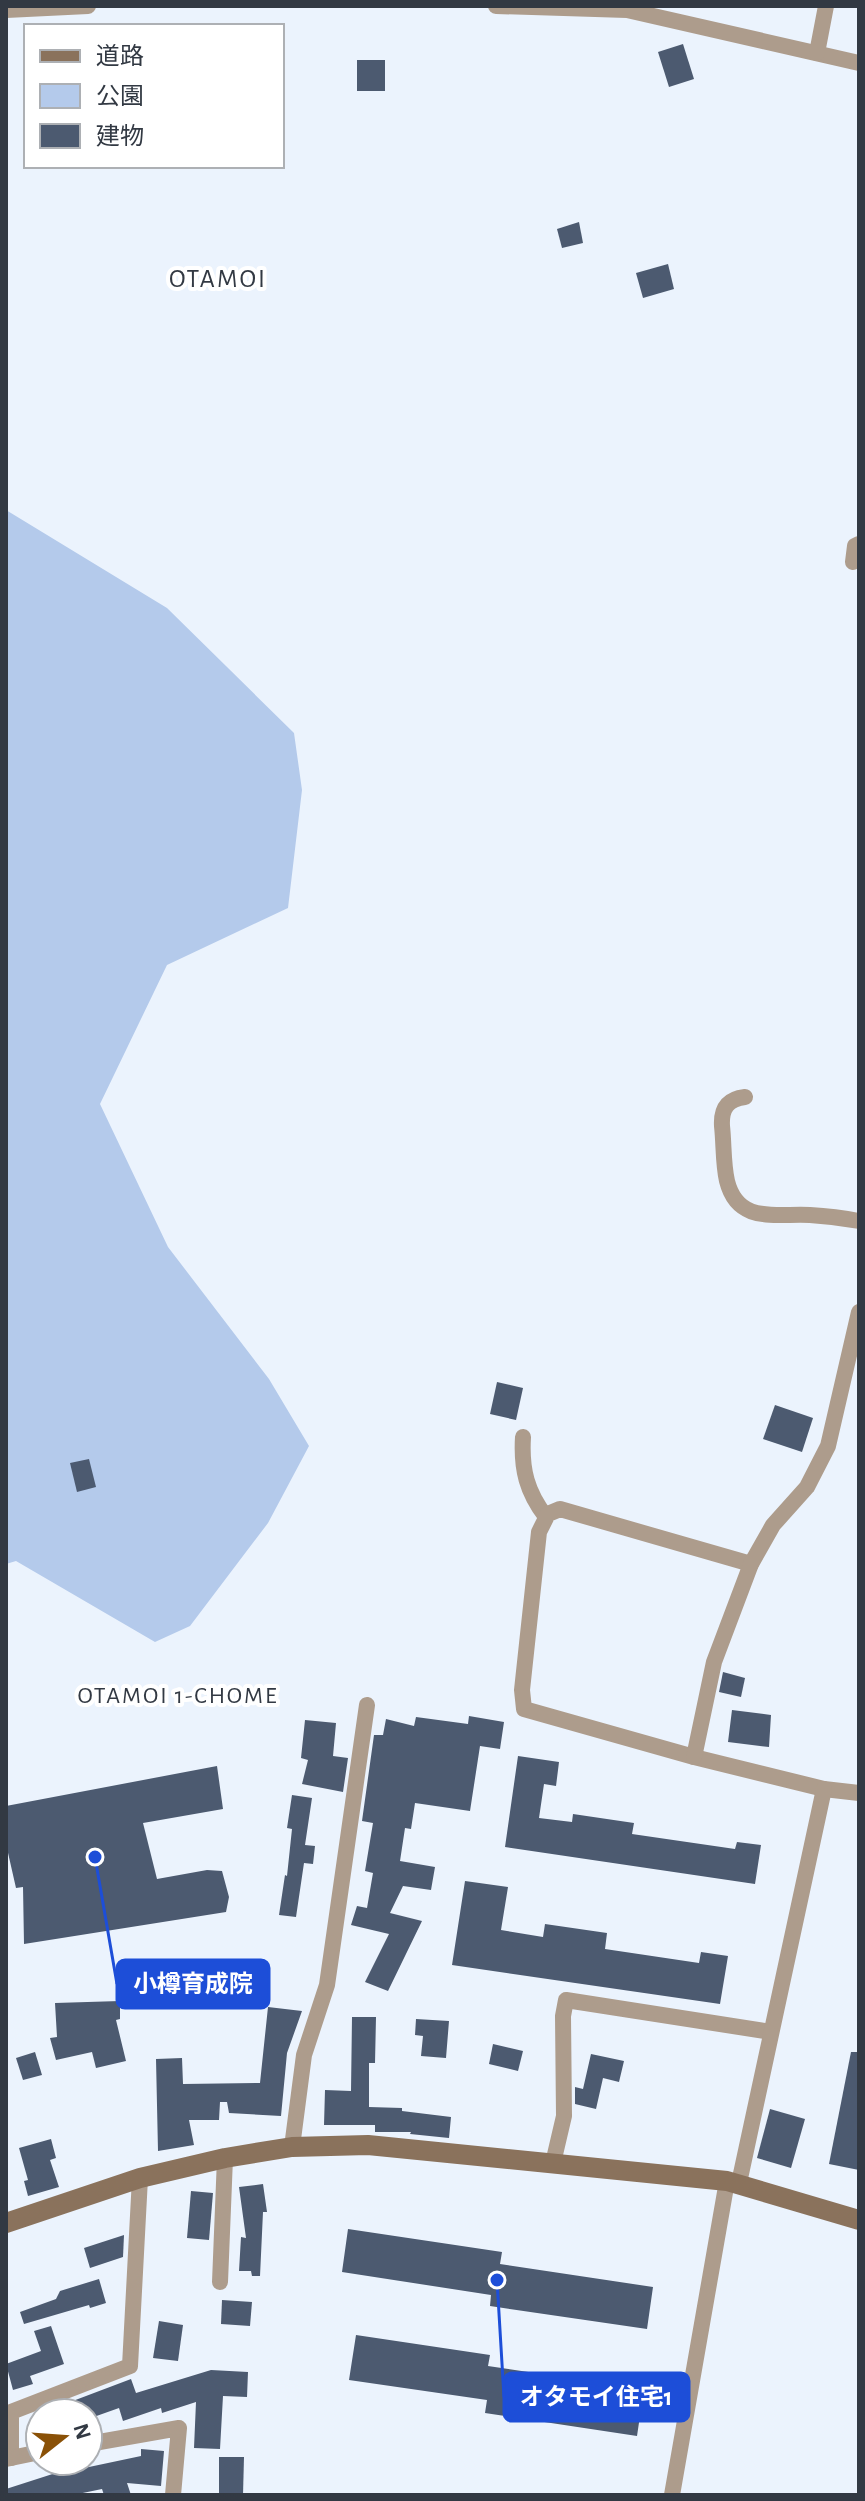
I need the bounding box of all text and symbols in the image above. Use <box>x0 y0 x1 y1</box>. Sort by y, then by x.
legend <box>24 24 284 168</box>
text: 道路 <box>96 43 144 69</box>
text: 公園 <box>96 84 144 109</box>
text: 建物 <box>96 124 144 149</box>
district label: OTAMOI <box>169 266 267 292</box>
district label: OTAMOI 1-CHOME <box>77 1684 279 1708</box>
callout: 小樽育成院 <box>117 1960 269 2008</box>
text: 小樽育成院 <box>133 1971 253 1997</box>
callout: オタモイ住宅1 <box>504 2373 689 2421</box>
text: オタモイ住宅1 <box>520 2384 672 2410</box>
north arrow <box>24 2397 104 2477</box>
text: N <box>69 2421 95 2442</box>

